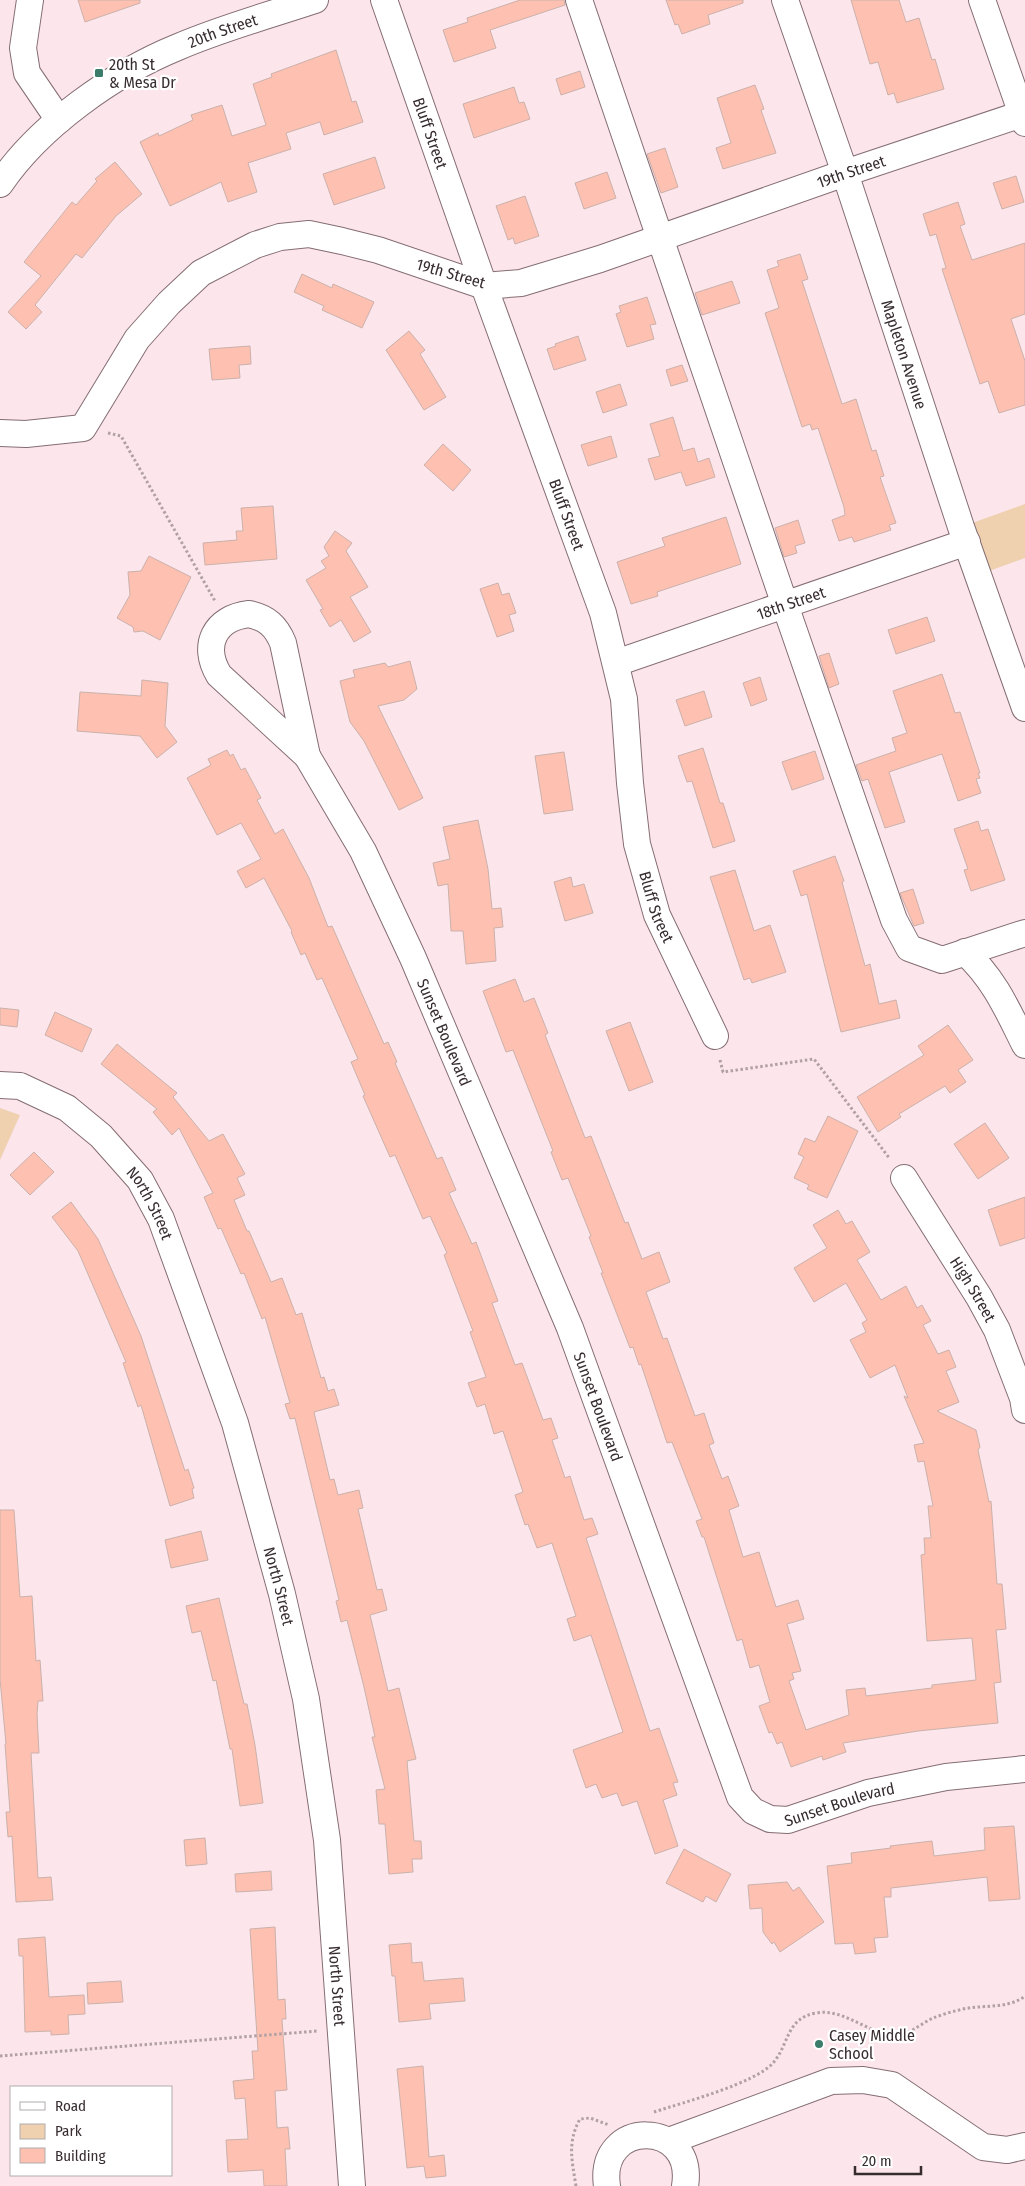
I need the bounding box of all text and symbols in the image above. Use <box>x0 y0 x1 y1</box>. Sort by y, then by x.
street label: 20th Street <box>185 10 261 52</box>
place label: 20th St & Mesa Dr <box>109 55 176 92</box>
marker: 20th St & Mesa Dr <box>93 67 105 79</box>
street label: Bluff Street <box>409 95 452 172</box>
street label: 19th Street <box>814 151 888 192</box>
street label: 19th Street <box>414 255 488 293</box>
street label: Mapleton Avenue <box>877 298 931 412</box>
street label: Bluff Street <box>545 476 589 553</box>
street label: 18th Street <box>754 582 828 624</box>
street label: Bluff Street <box>635 869 678 946</box>
street label: Sunset Boulevard <box>413 976 475 1089</box>
street label: North Street <box>123 1163 177 1243</box>
street label: High Street <box>946 1253 1000 1326</box>
street label: Sunset Boulevard <box>570 1350 626 1464</box>
street label: North Street <box>259 1545 298 1628</box>
street label: Sunset Boulevard <box>782 1779 896 1831</box>
street label: North Street <box>325 1945 349 2028</box>
place label: Casey Middle School <box>829 2026 915 2063</box>
marker: Casey Middle School <box>813 2038 825 2050</box>
legend <box>10 2086 172 2176</box>
text: Road <box>55 2097 86 2115</box>
text: Park <box>55 2122 82 2140</box>
scale bar <box>855 2144 921 2176</box>
text: Building <box>55 2147 106 2165</box>
text: 20 m <box>862 2152 892 2170</box>

